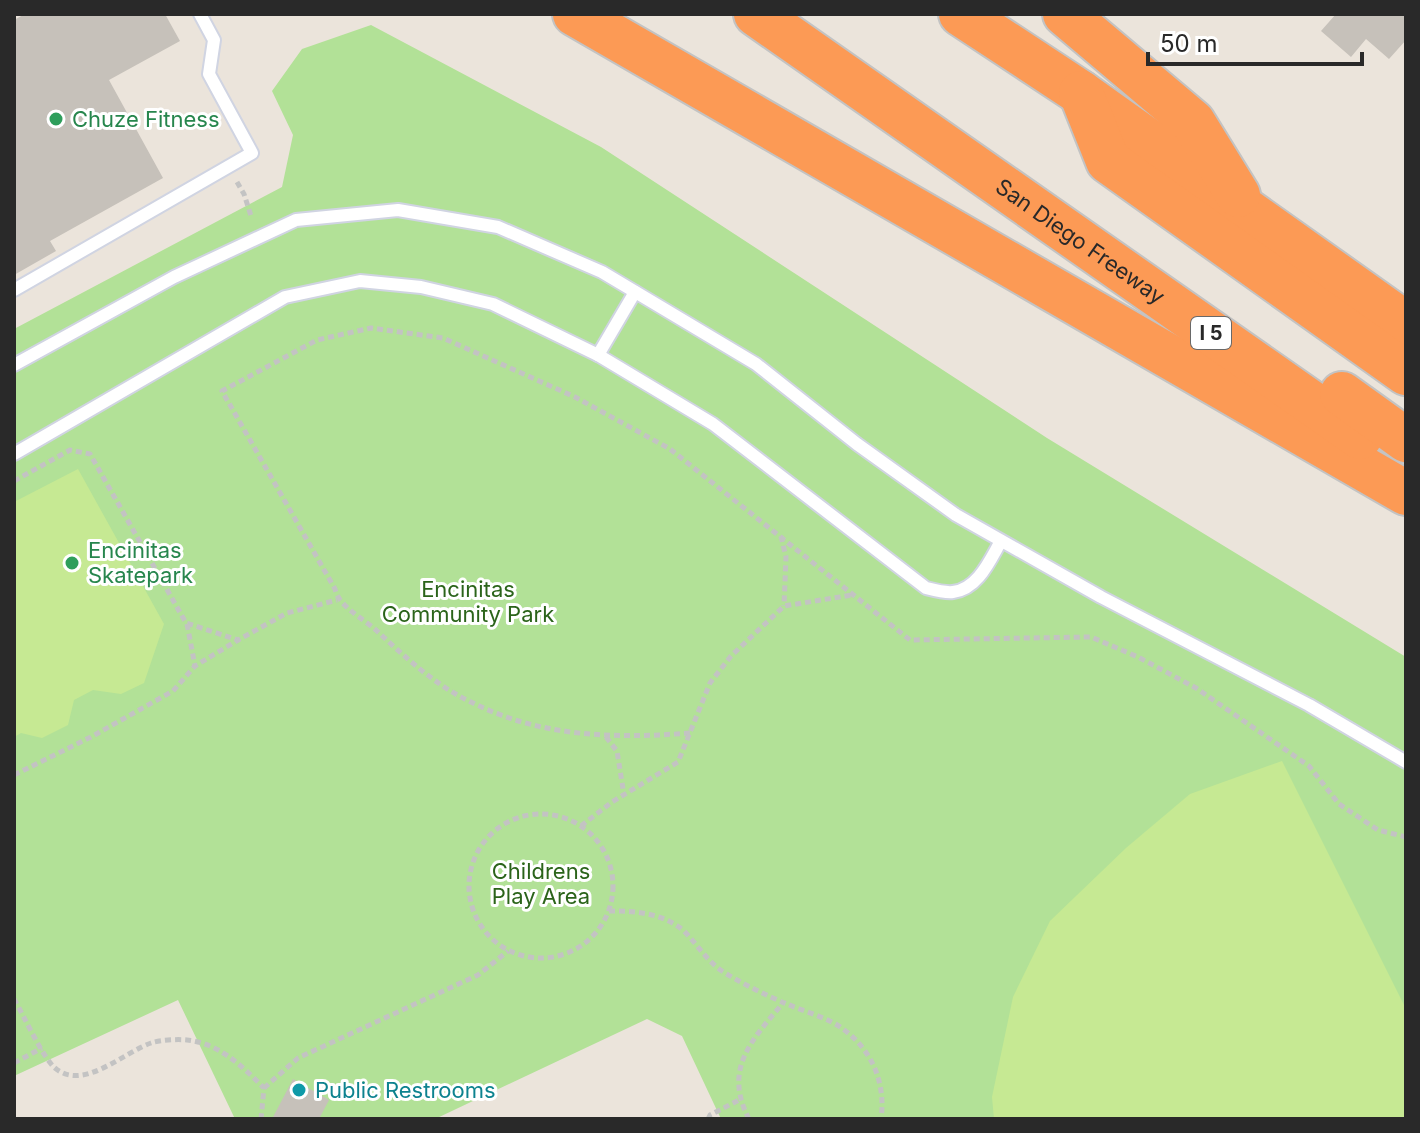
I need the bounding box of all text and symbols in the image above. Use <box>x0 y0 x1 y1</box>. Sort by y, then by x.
scale bar <box>1148 16 1362 66</box>
text: 50 m <box>1160 29 1218 58</box>
place label: Chuze Fitness <box>72 106 220 132</box>
marker: Chuze Fitness <box>47 110 65 128</box>
street label: San Diego Freeway <box>991 173 1170 309</box>
road number: I 5 <box>1191 317 1231 349</box>
place label: Encinitas Skatepark <box>88 537 193 588</box>
marker: Encinitas Skatepark <box>63 554 81 572</box>
park label: Encinitas Community Park <box>382 576 554 627</box>
park label: Childrens Play Area <box>492 858 590 909</box>
place label: Public Restrooms <box>315 1077 496 1103</box>
marker: Public Restrooms <box>290 1081 308 1099</box>

